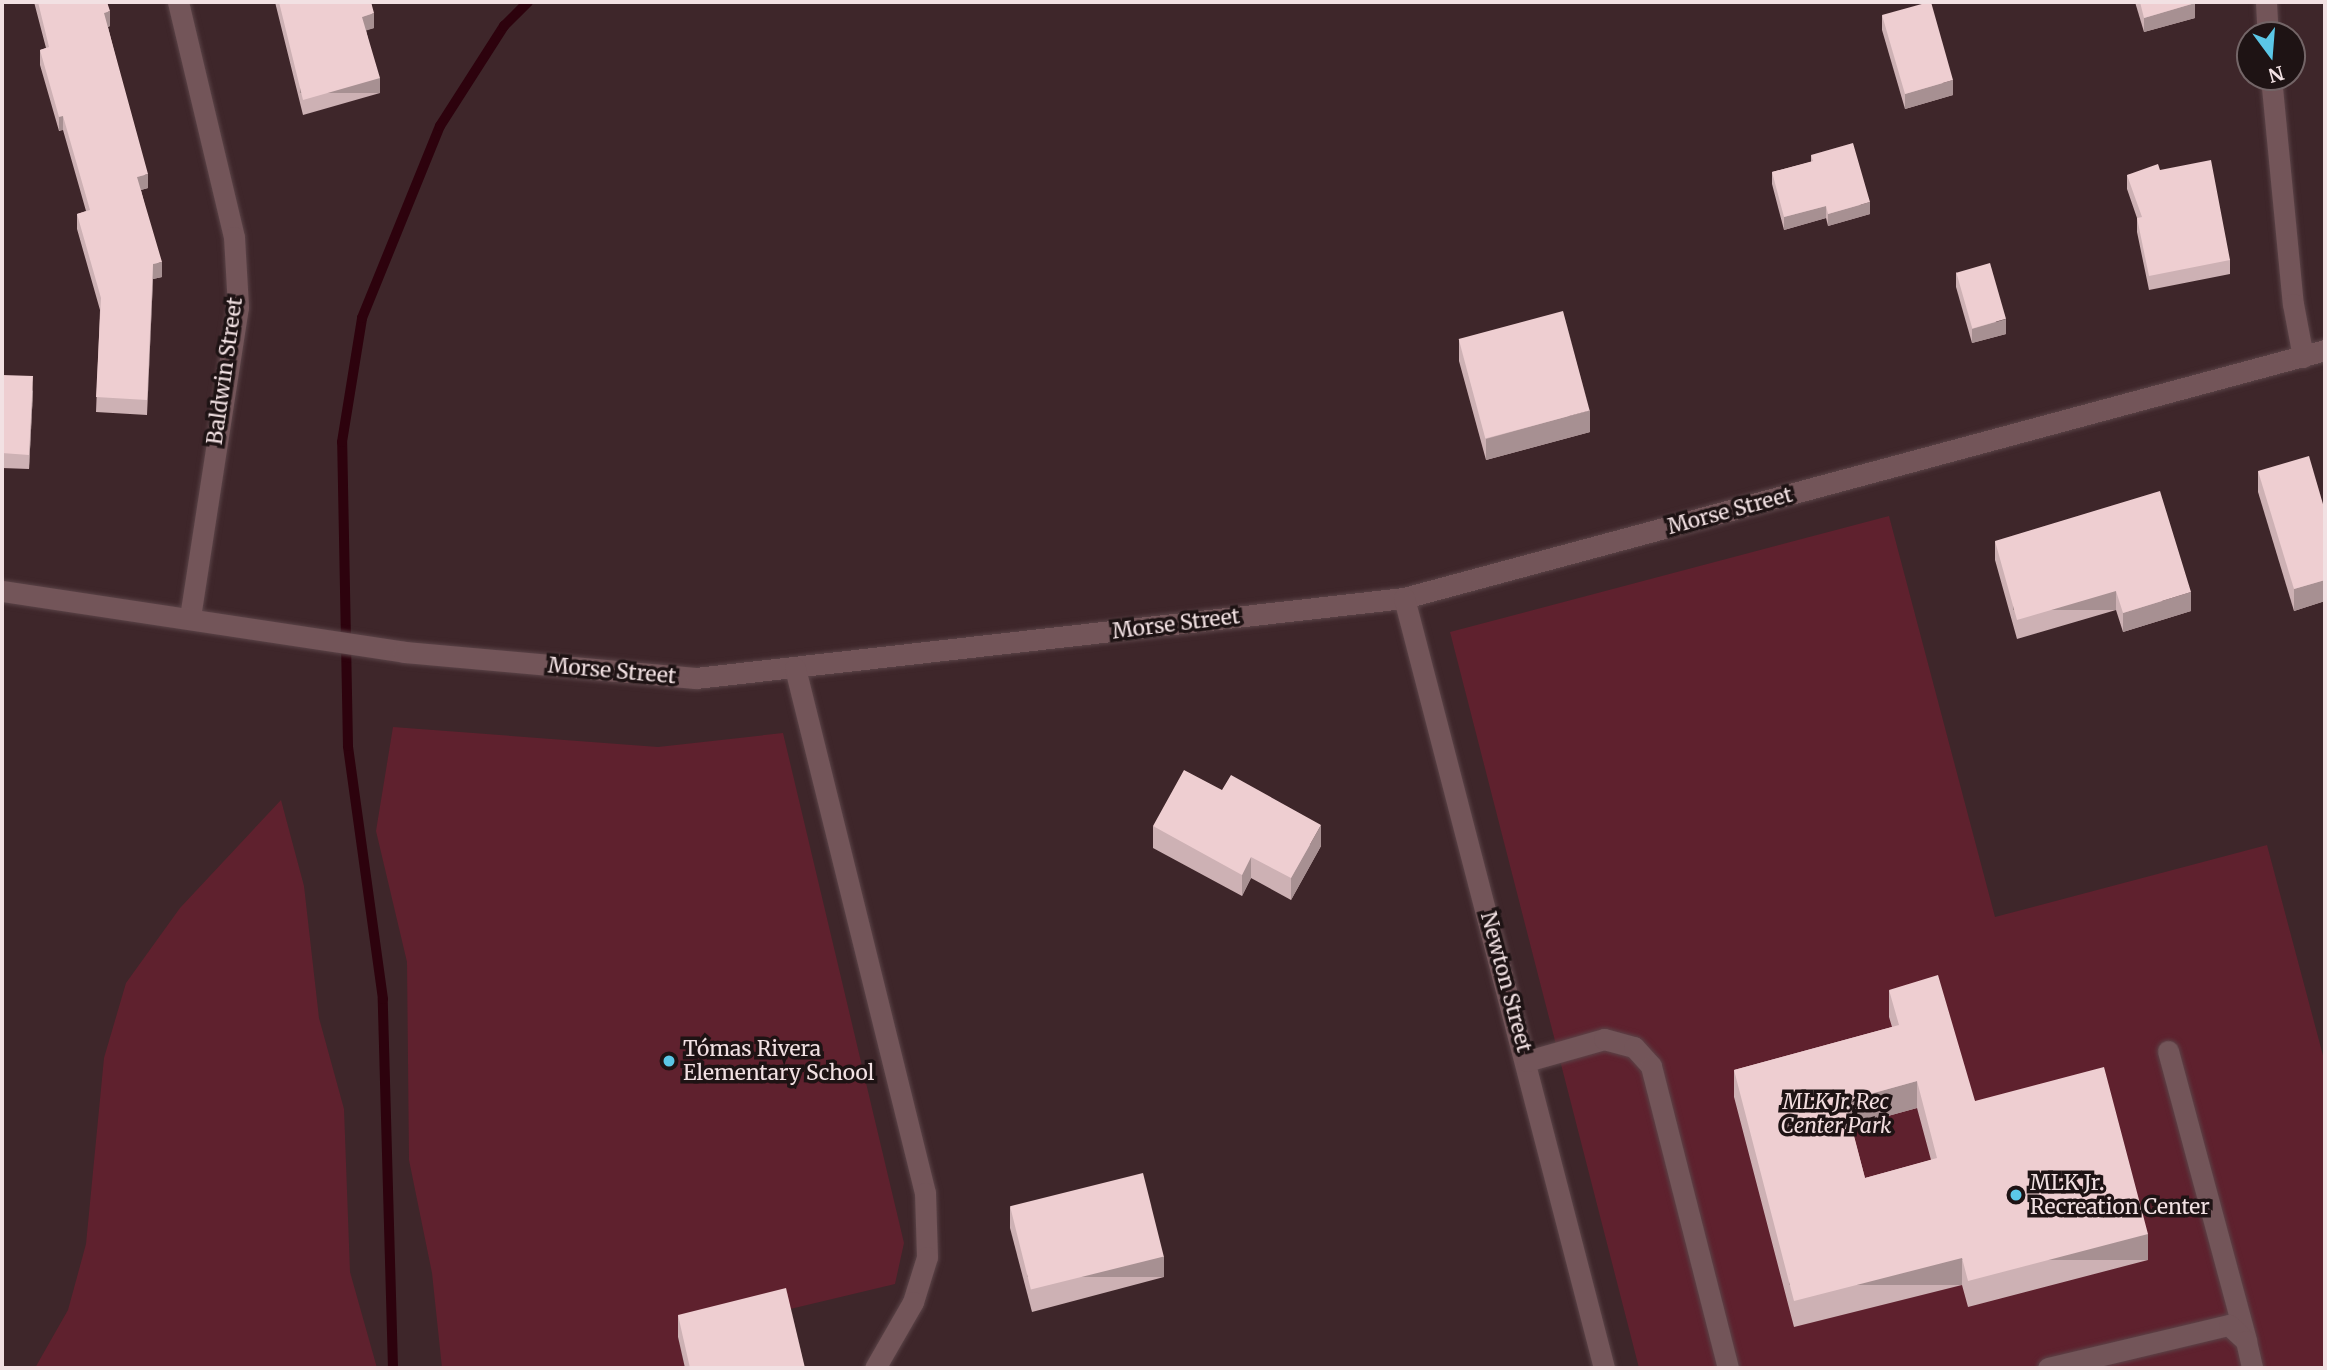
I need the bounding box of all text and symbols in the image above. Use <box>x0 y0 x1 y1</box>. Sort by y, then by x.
north arrow <box>2236 21 2306 91</box>
text: N <box>2266 61 2287 88</box>
street label: Baldwin Street <box>202 296 248 446</box>
street label: Morse Street <box>1665 482 1795 540</box>
street label: Morse Street <box>1111 604 1241 644</box>
street label: Morse Street <box>547 653 677 689</box>
street label: Newton Street <box>1475 909 1537 1055</box>
place label: Tómas Rivera Elementary School <box>683 1036 874 1086</box>
marker: Tómas Rivera Elementary School <box>661 1053 677 1069</box>
park label: MLK Jr. Rec Center Park <box>1781 1089 1891 1139</box>
place label: MLK Jr. Recreation Center <box>2030 1170 2210 1220</box>
marker: MLK Jr. Recreation Center <box>2008 1187 2024 1203</box>

